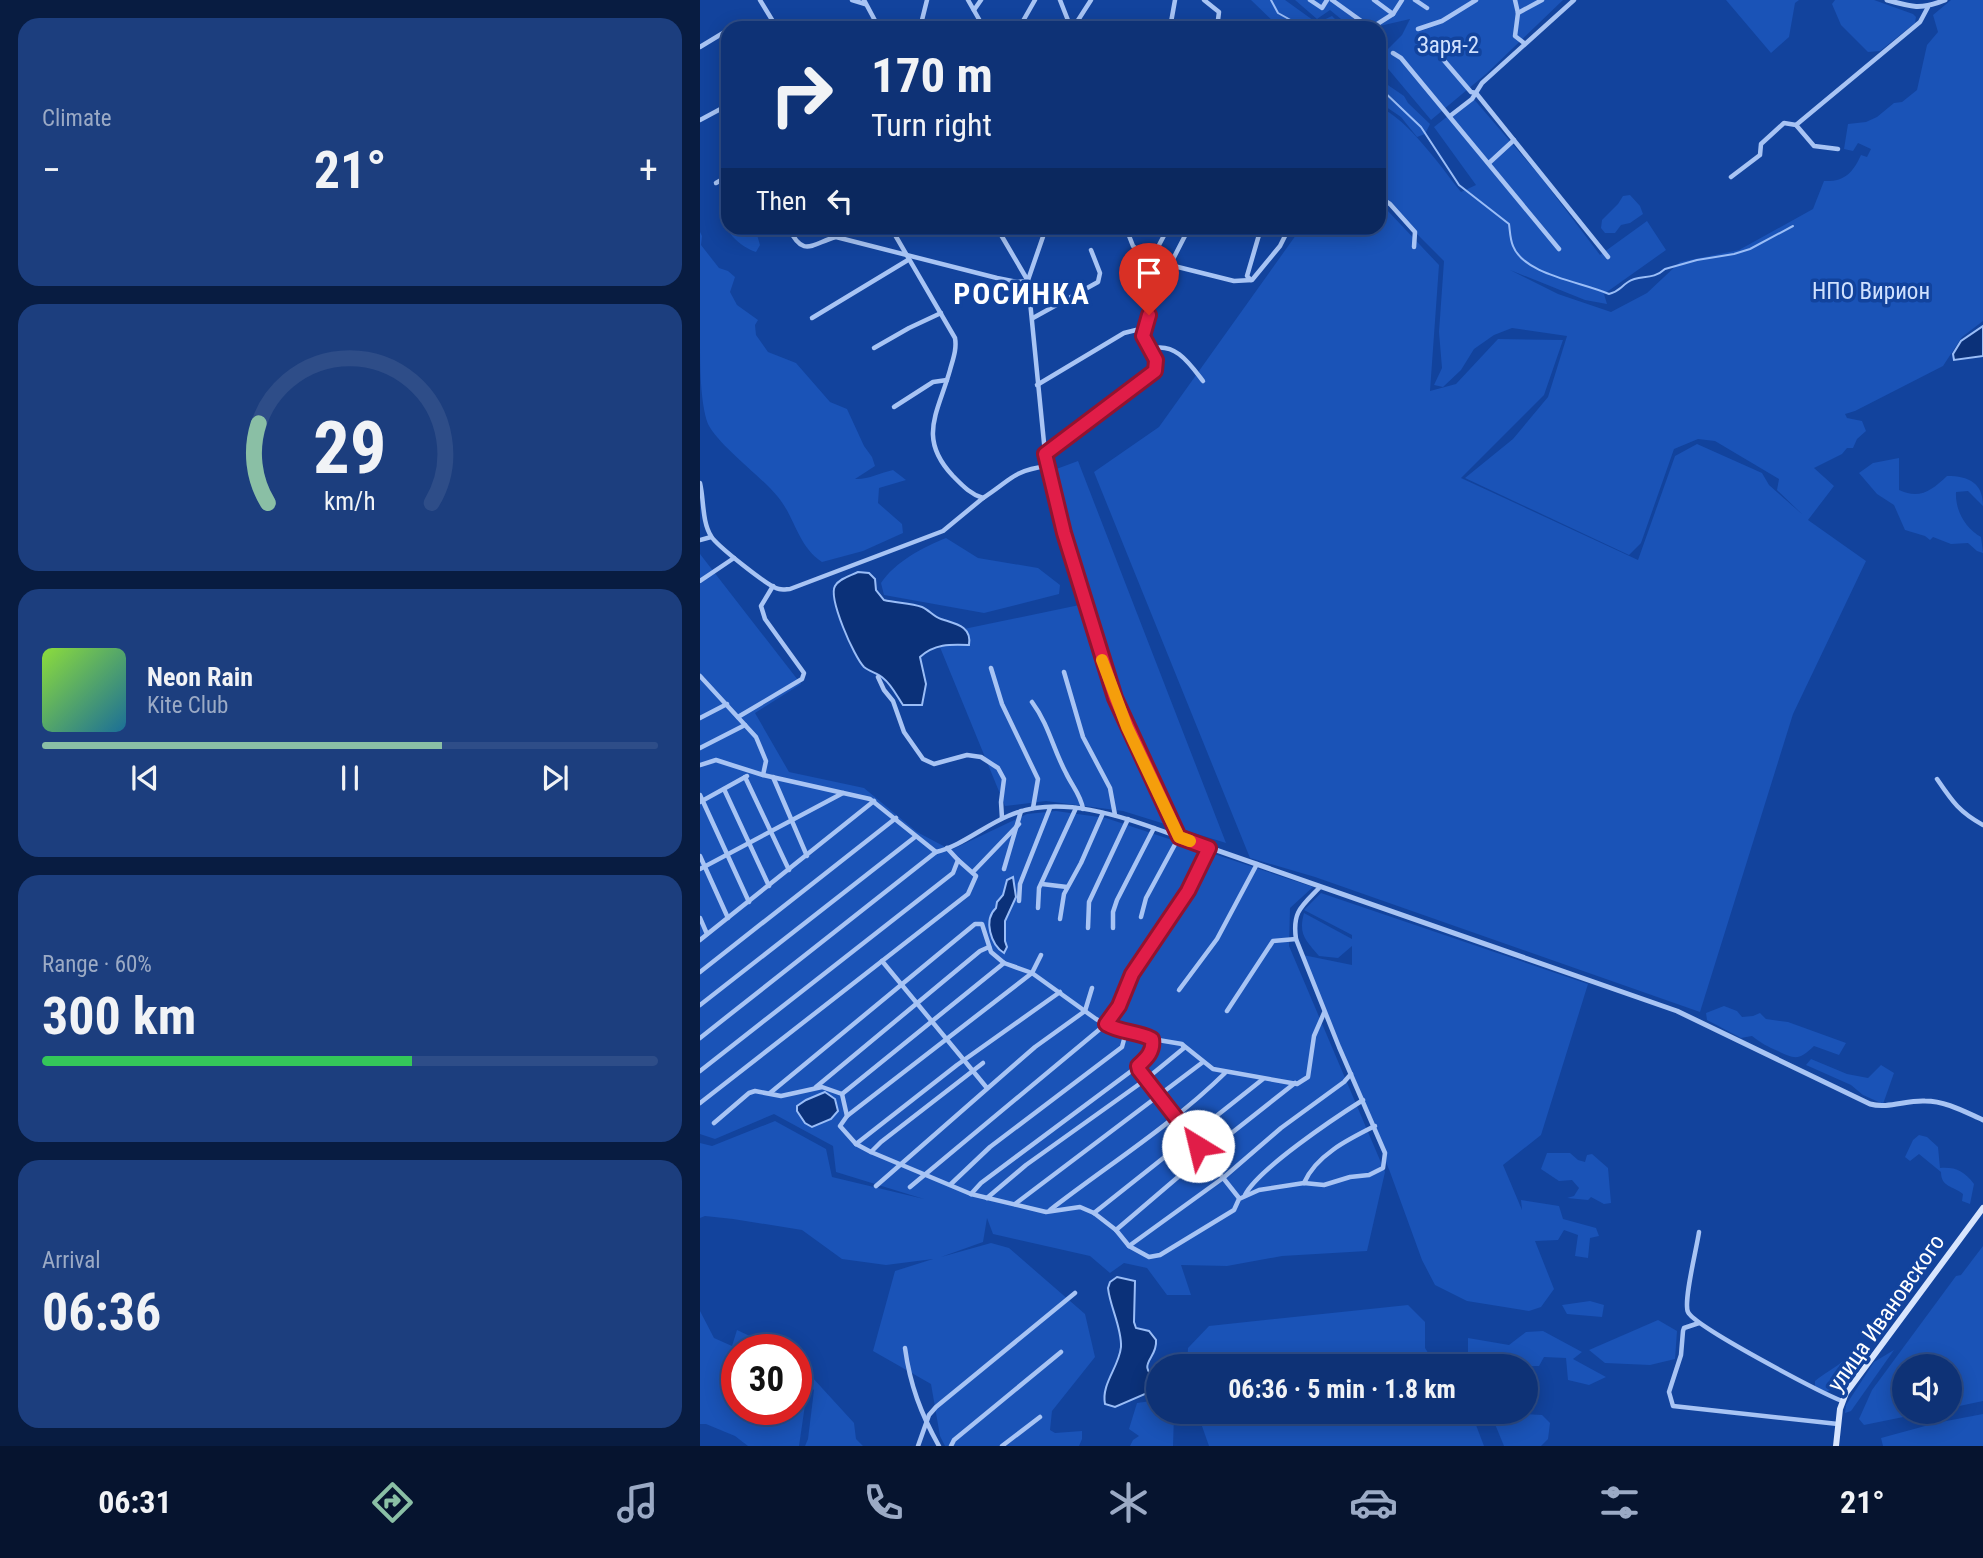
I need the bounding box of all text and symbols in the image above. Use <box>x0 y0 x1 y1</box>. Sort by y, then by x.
park label: Заря-2 <box>1417 32 1479 59</box>
text: 170 m <box>871 47 993 104</box>
icon: right <box>756 49 847 140</box>
text: Climate <box>42 105 112 132</box>
text: Turn right <box>871 106 992 144</box>
text: 21° <box>314 140 386 201</box>
text: − <box>42 148 61 192</box>
text: + <box>639 148 658 192</box>
icon: left <box>821 182 859 220</box>
text: Then <box>756 186 807 216</box>
pin <box>1119 243 1179 315</box>
icon: arrive <box>1130 254 1168 292</box>
district label: РОСИНКА <box>953 276 1091 311</box>
park label: НПО Вирион <box>1812 278 1930 305</box>
text: 29 <box>313 406 387 492</box>
text: km/h <box>324 487 376 516</box>
text: Neon Rain <box>147 662 253 692</box>
text: Kite Club <box>147 692 228 719</box>
icon: previous <box>126 759 164 797</box>
icon: pause <box>331 759 369 797</box>
icon: next <box>536 759 574 797</box>
text: Range · 60% <box>42 951 152 978</box>
text: 300 km <box>42 986 196 1047</box>
position arrow <box>1161 1109 1235 1183</box>
street label: улица Ивановского <box>1822 1229 1950 1397</box>
text: Arrival <box>42 1247 101 1274</box>
text: 06:36 <box>42 1282 161 1343</box>
speed limit sign: 30 <box>721 1334 812 1425</box>
map controls <box>1892 1354 1962 1424</box>
button: sound <box>1892 1354 1962 1424</box>
text: 06:36 · 5 min · 1.8 km <box>1228 1374 1456 1404</box>
icon: directions <box>368 1478 417 1527</box>
icon: music <box>613 1478 662 1527</box>
icon: phone <box>859 1478 908 1527</box>
icon: climate <box>1104 1478 1153 1527</box>
icon: car <box>1349 1478 1398 1527</box>
icon: filters <box>1595 1478 1644 1527</box>
text: 06:31 <box>98 1483 172 1521</box>
text: 21° <box>1840 1483 1885 1521</box>

